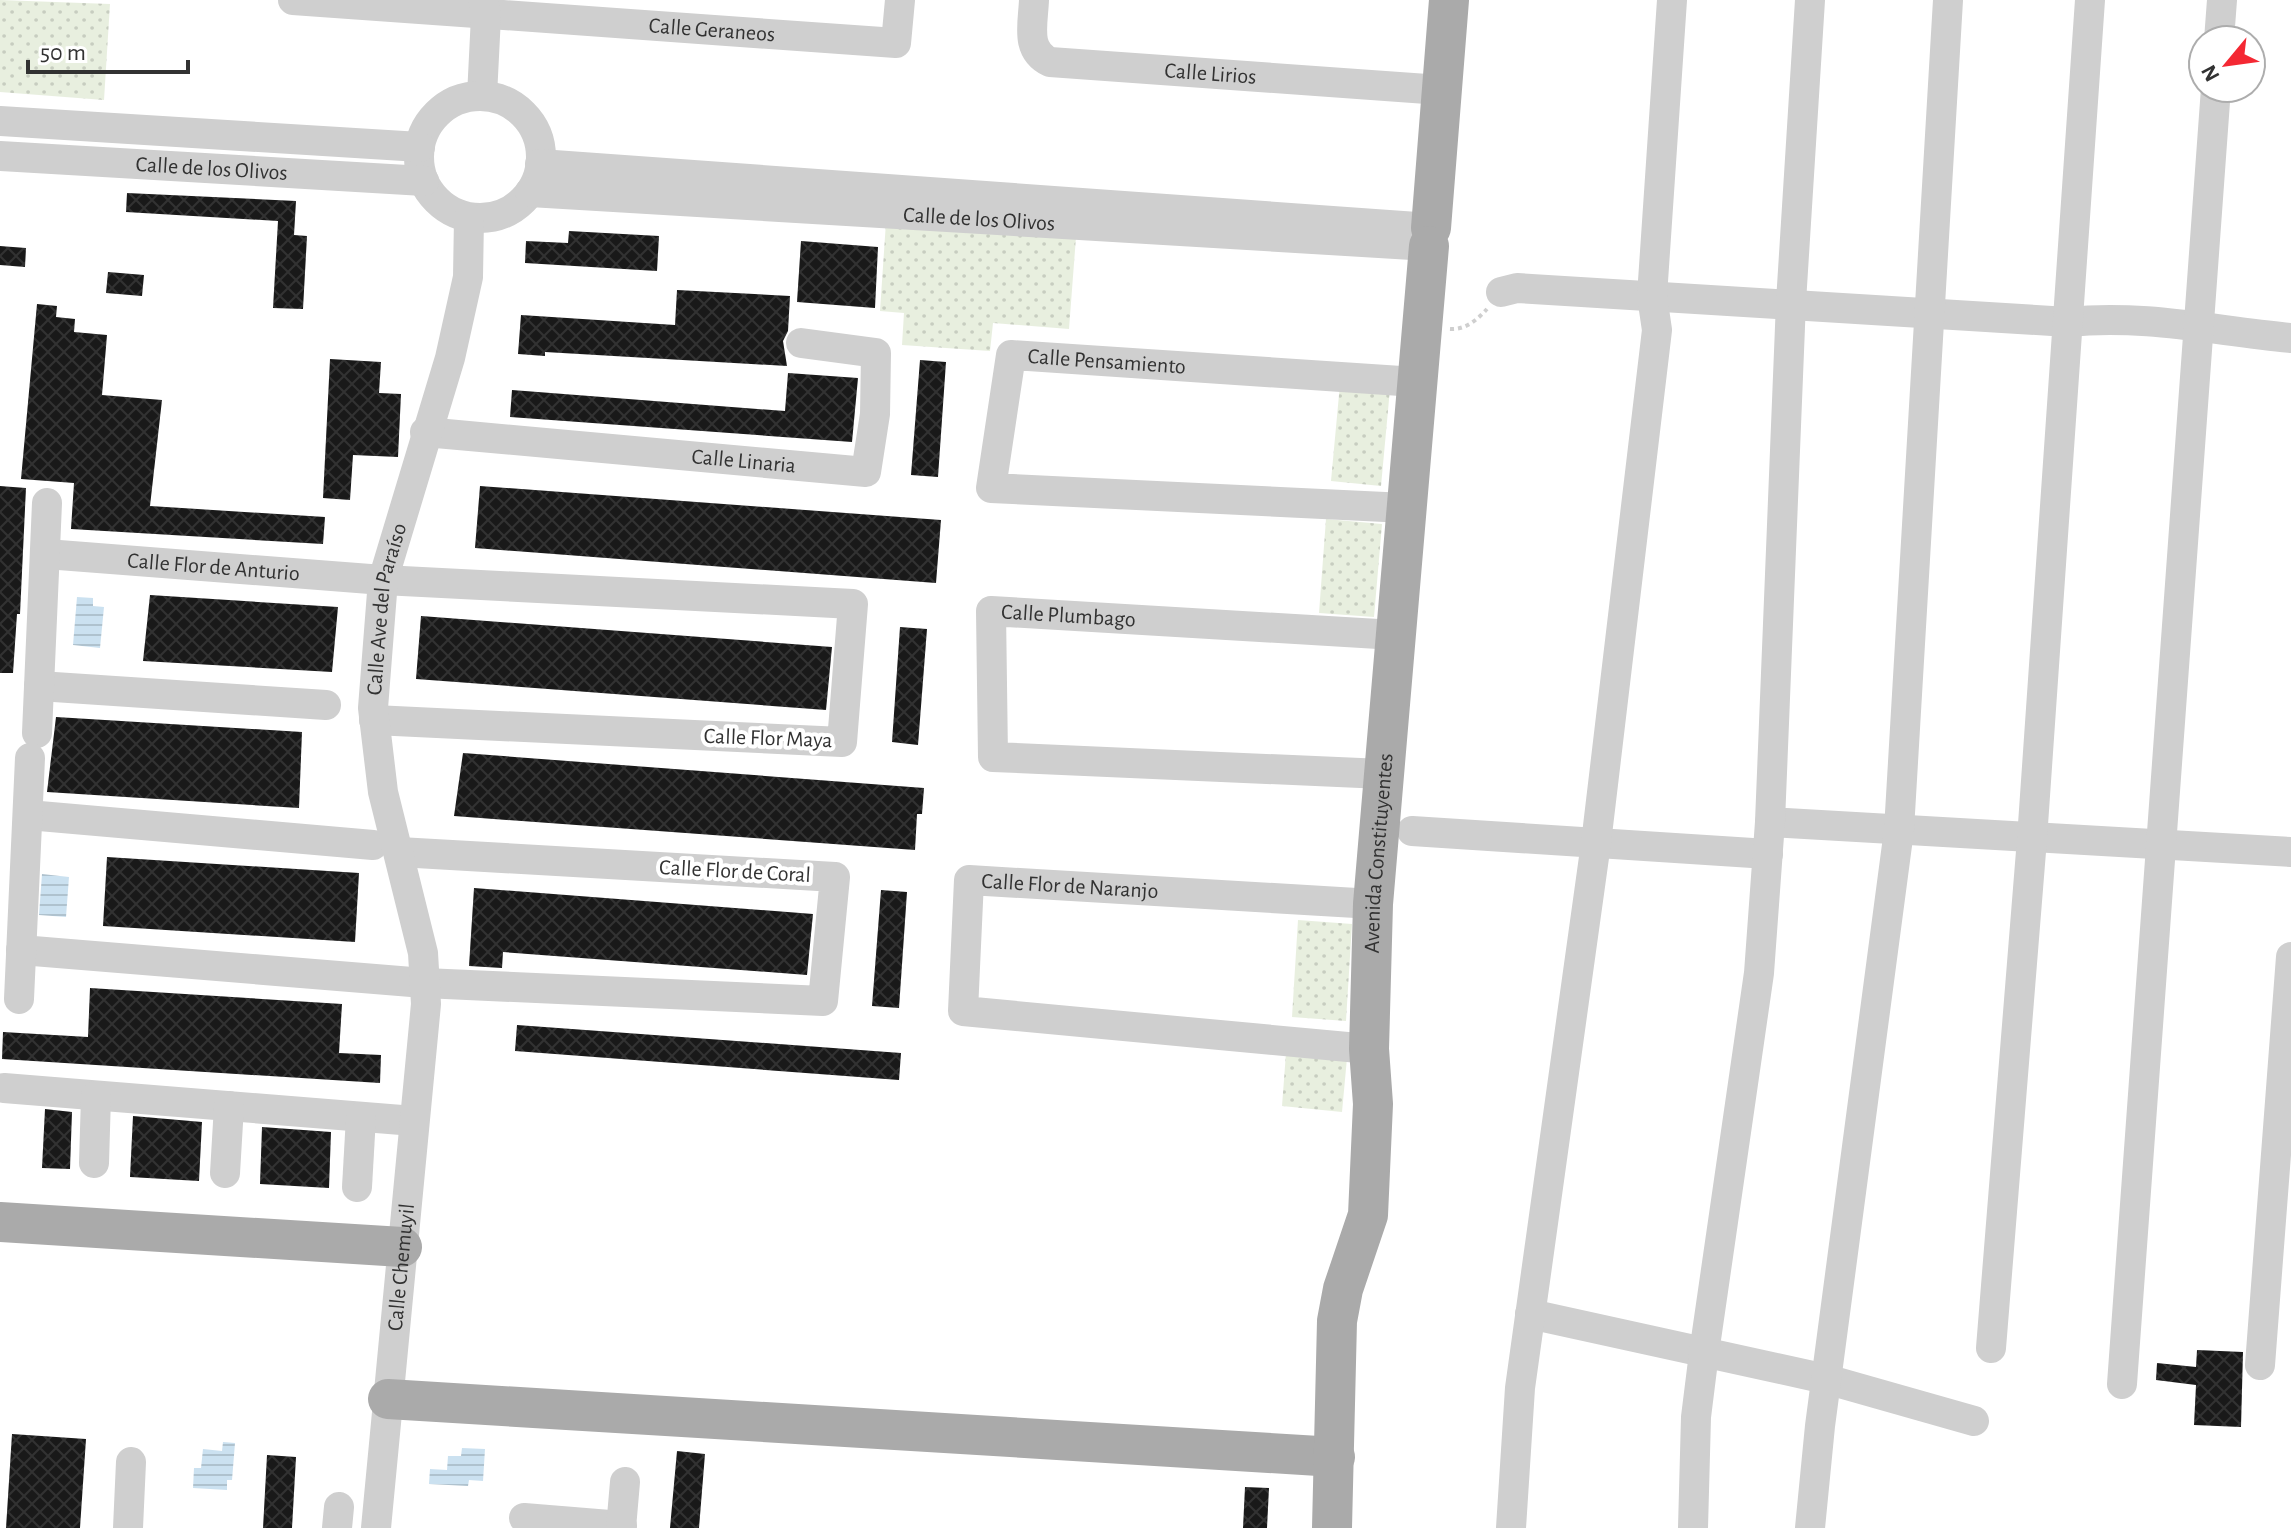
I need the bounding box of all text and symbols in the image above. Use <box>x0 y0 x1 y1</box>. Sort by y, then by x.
street label: Calle Geraneos <box>648 14 776 45</box>
scale bar <box>28 24 188 74</box>
north arrow <box>2187 24 2267 104</box>
text: 50 m <box>40 41 86 65</box>
street label: Calle Lirios <box>1164 59 1257 88</box>
text: N <box>2197 61 2224 85</box>
street label: Calle de los Olivos <box>135 153 288 184</box>
street label: Calle de los Olivos <box>903 203 1056 235</box>
street label: Calle Pensamiento <box>1027 345 1187 378</box>
street label: Calle Linaria <box>691 445 797 477</box>
street label: Calle Ave del Paraíso <box>363 521 411 696</box>
street label: Calle Flor de Anturio <box>126 549 301 585</box>
street label: Calle Plumbago <box>1001 601 1136 631</box>
street label: Calle Flor Maya <box>703 725 833 751</box>
street label: Avenida Constituyentes <box>1361 752 1397 954</box>
street label: Calle Flor de Coral <box>659 856 811 886</box>
street label: Calle Flor de Naranjo <box>981 870 1159 902</box>
street label: Calle Chemuyil <box>384 1202 418 1332</box>

